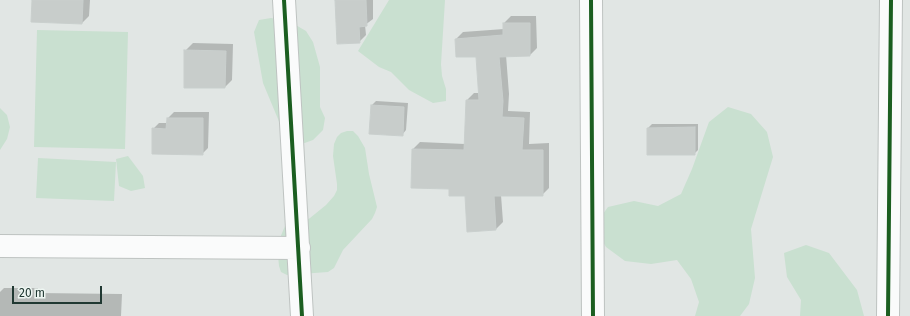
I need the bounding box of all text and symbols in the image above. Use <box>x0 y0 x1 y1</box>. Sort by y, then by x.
scale bar <box>14 278 104 304</box>
text: 20 m <box>19 286 45 300</box>

